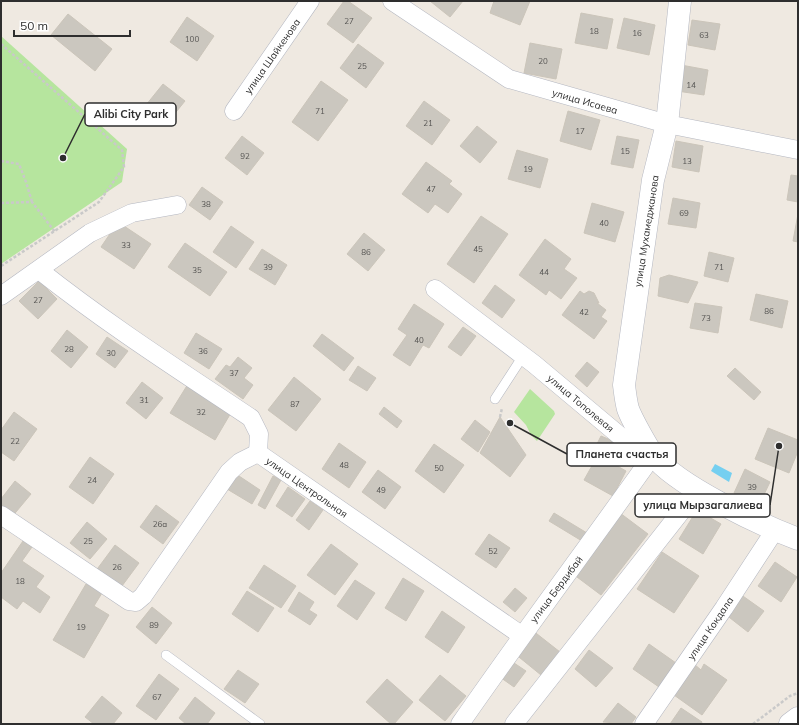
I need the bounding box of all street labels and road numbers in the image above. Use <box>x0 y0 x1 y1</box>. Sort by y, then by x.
street label: улица Шайкенова <box>242 16 303 96</box>
street label: улица Исаева <box>551 86 619 117</box>
street label: улица Мухамеджанова <box>631 174 662 288</box>
street label: улица Тополевая <box>545 372 617 435</box>
street label: улица Центральная <box>263 454 350 521</box>
street label: улица Бердибай <box>527 553 586 625</box>
street label: улица Кокдала <box>684 594 736 662</box>

